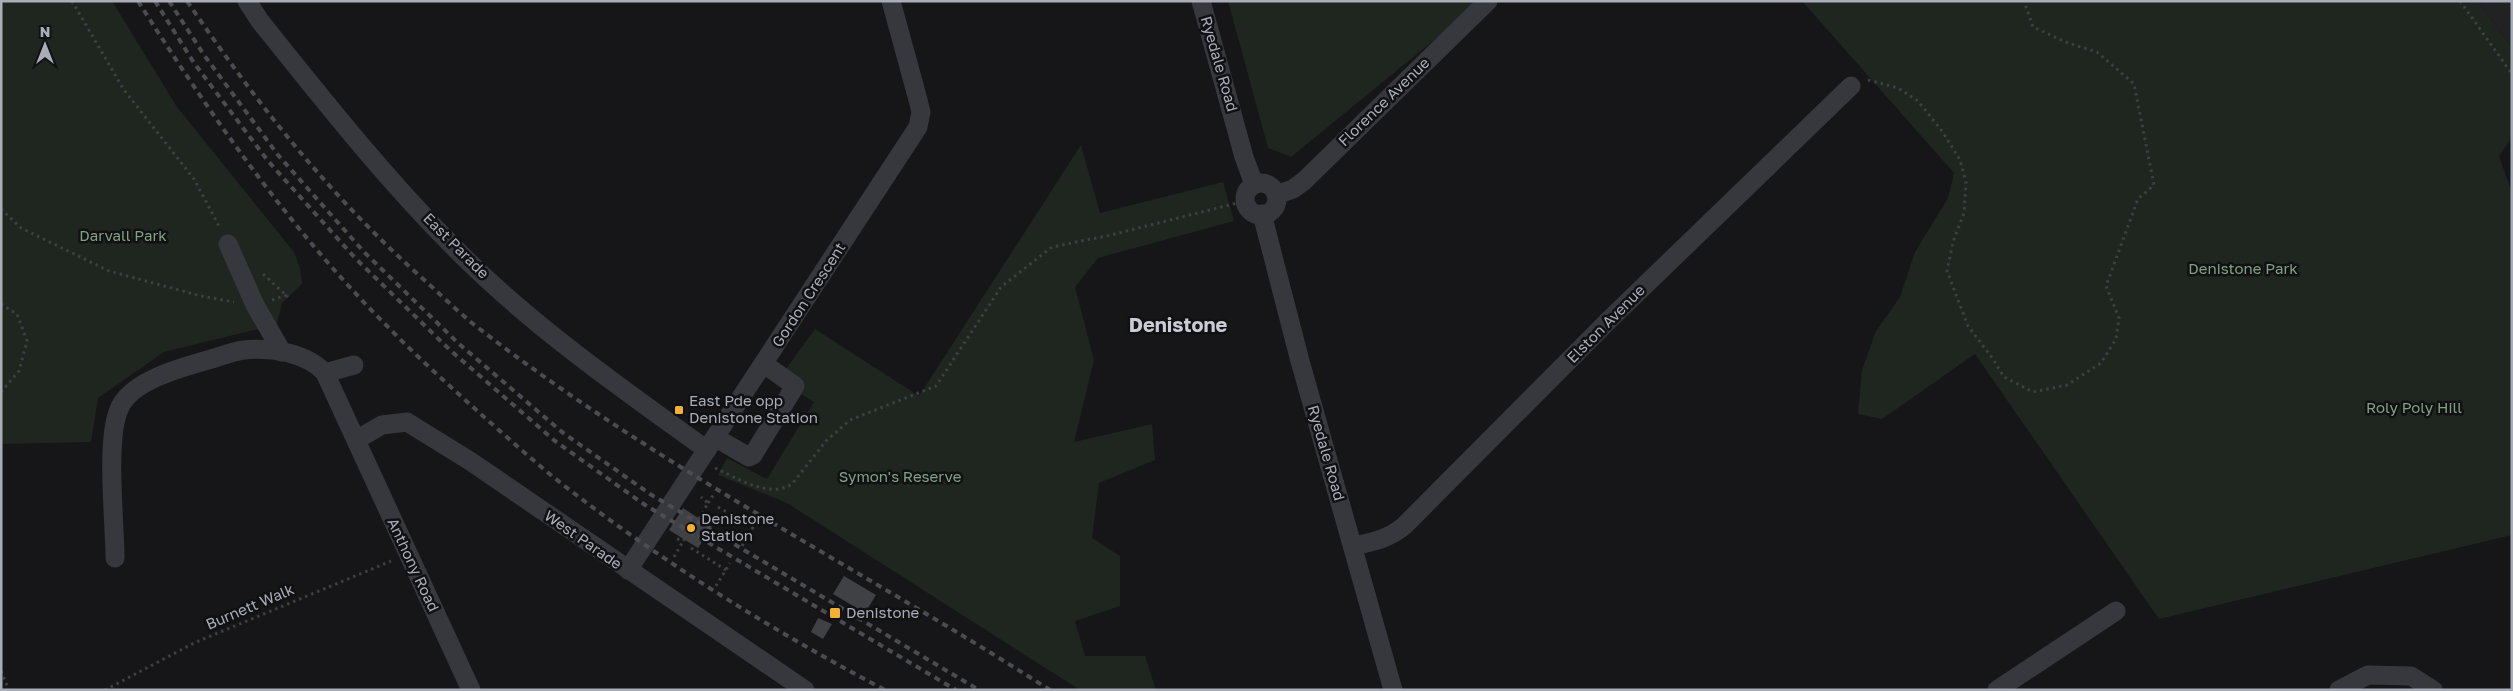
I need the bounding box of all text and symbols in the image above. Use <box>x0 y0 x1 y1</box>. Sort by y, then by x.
street label: Ryedale Road <box>1198 14 1242 114</box>
north arrow <box>20 20 70 70</box>
text: N <box>40 23 50 40</box>
street label: Florence Avenue <box>1334 53 1433 149</box>
street label: East Parade <box>420 209 493 282</box>
park label: Darvall Park <box>79 226 167 244</box>
street label: Gordon Crescent <box>768 239 849 350</box>
park label: Denistone Park <box>2188 259 2298 277</box>
street label: Elston Avenue <box>1563 280 1648 366</box>
district label: Denistone <box>1129 312 1228 336</box>
place label: East Pde opp Denistone Station <box>689 391 818 426</box>
park label: Roly Poly Hill <box>2366 398 2462 416</box>
street label: Ryedale Road <box>1305 403 1349 503</box>
marker: East Pde opp Denistone Station <box>673 404 685 416</box>
park label: Symon's Reserve <box>839 467 962 485</box>
street label: West Parade <box>541 506 626 573</box>
place label: Denistone Station <box>701 509 775 544</box>
street label: Anthony Road <box>384 515 443 614</box>
marker: Denistone Station <box>685 522 697 534</box>
street label: Burnett Walk <box>203 579 297 633</box>
place label: Denistone <box>846 603 920 621</box>
marker: Denistone <box>828 606 842 620</box>

